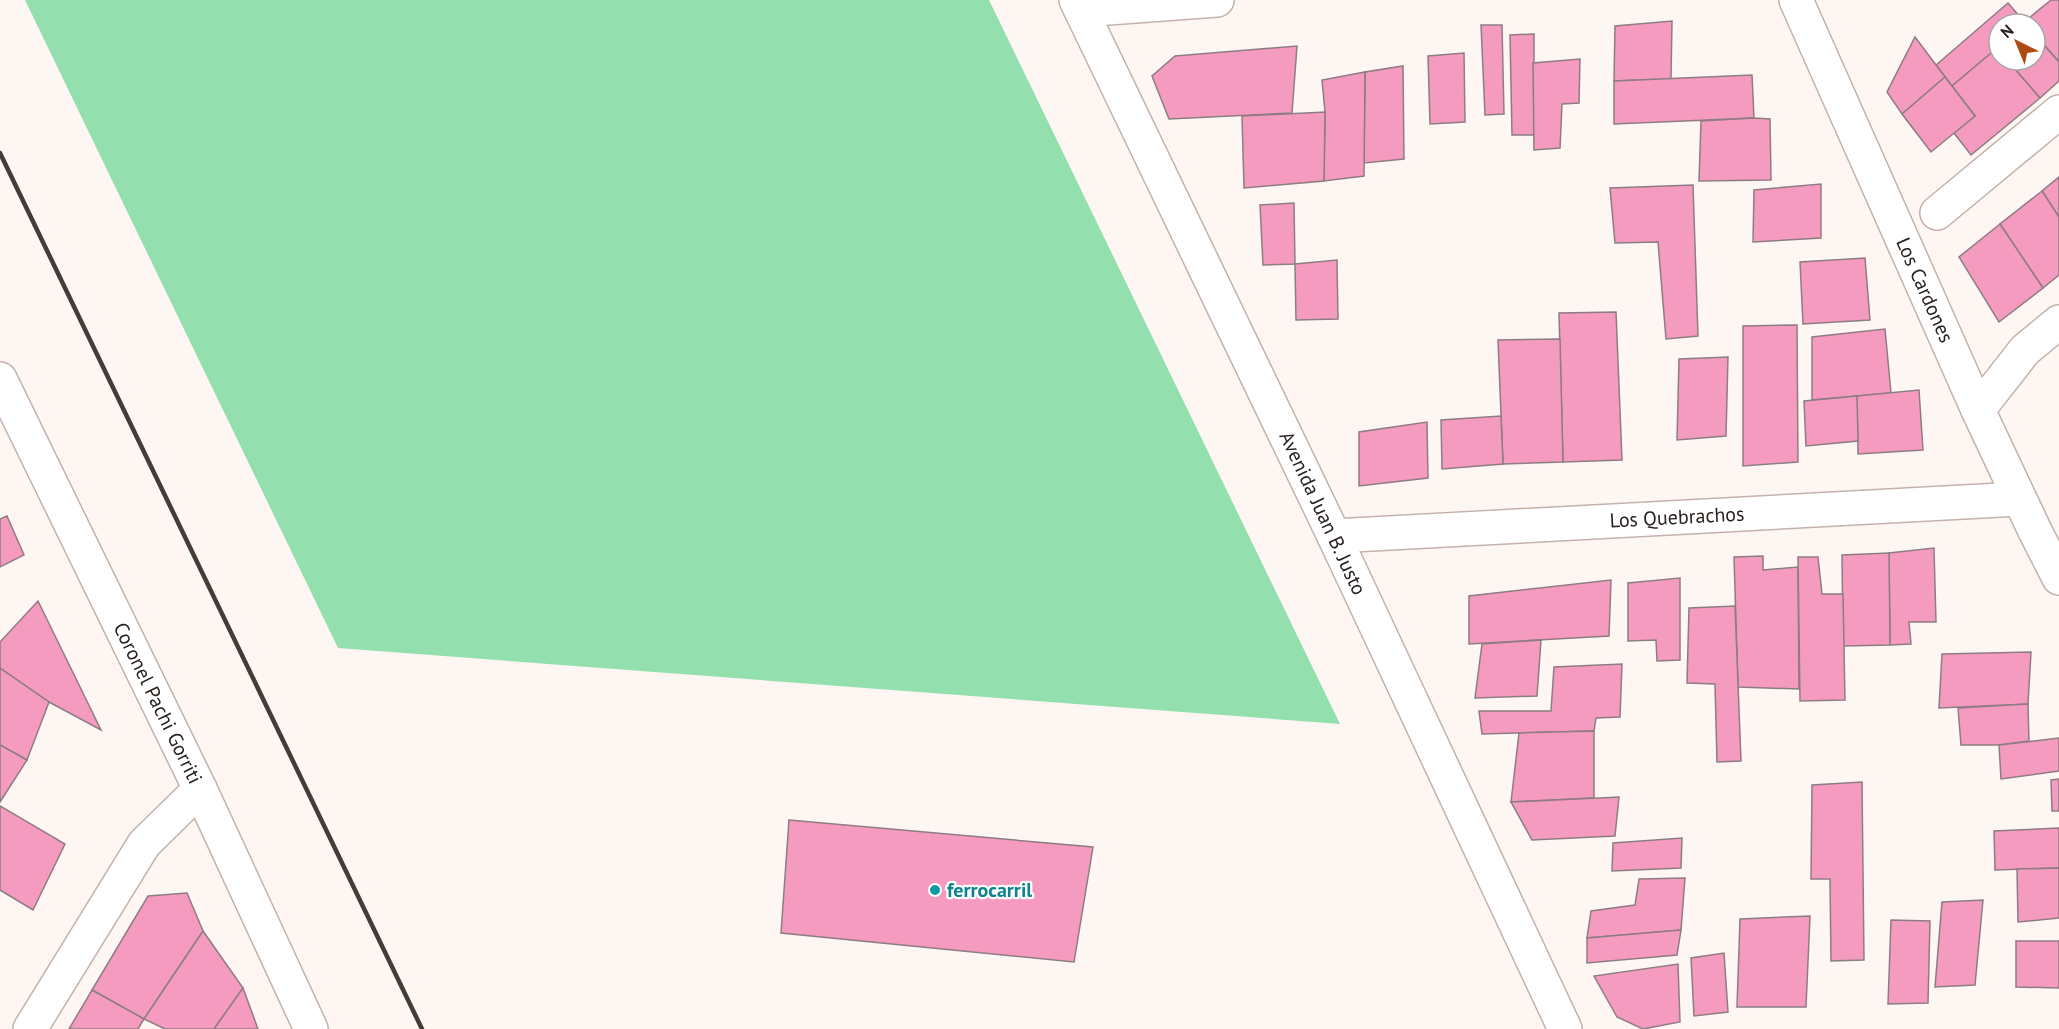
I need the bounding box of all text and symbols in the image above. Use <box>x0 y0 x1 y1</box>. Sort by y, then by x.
north arrow <box>1987 12 2047 72</box>
text: N <box>1996 20 2017 42</box>
street label: Los Cardones <box>1890 233 1960 347</box>
street label: Avenida Juan B. Justo <box>1274 427 1372 599</box>
street label: Los Quebrachos <box>1609 500 1745 534</box>
street label: Coronel Pachi Gorriti <box>108 618 208 788</box>
place label: ferrocarril <box>947 877 1032 903</box>
marker: ferrocarril <box>928 883 942 897</box>

